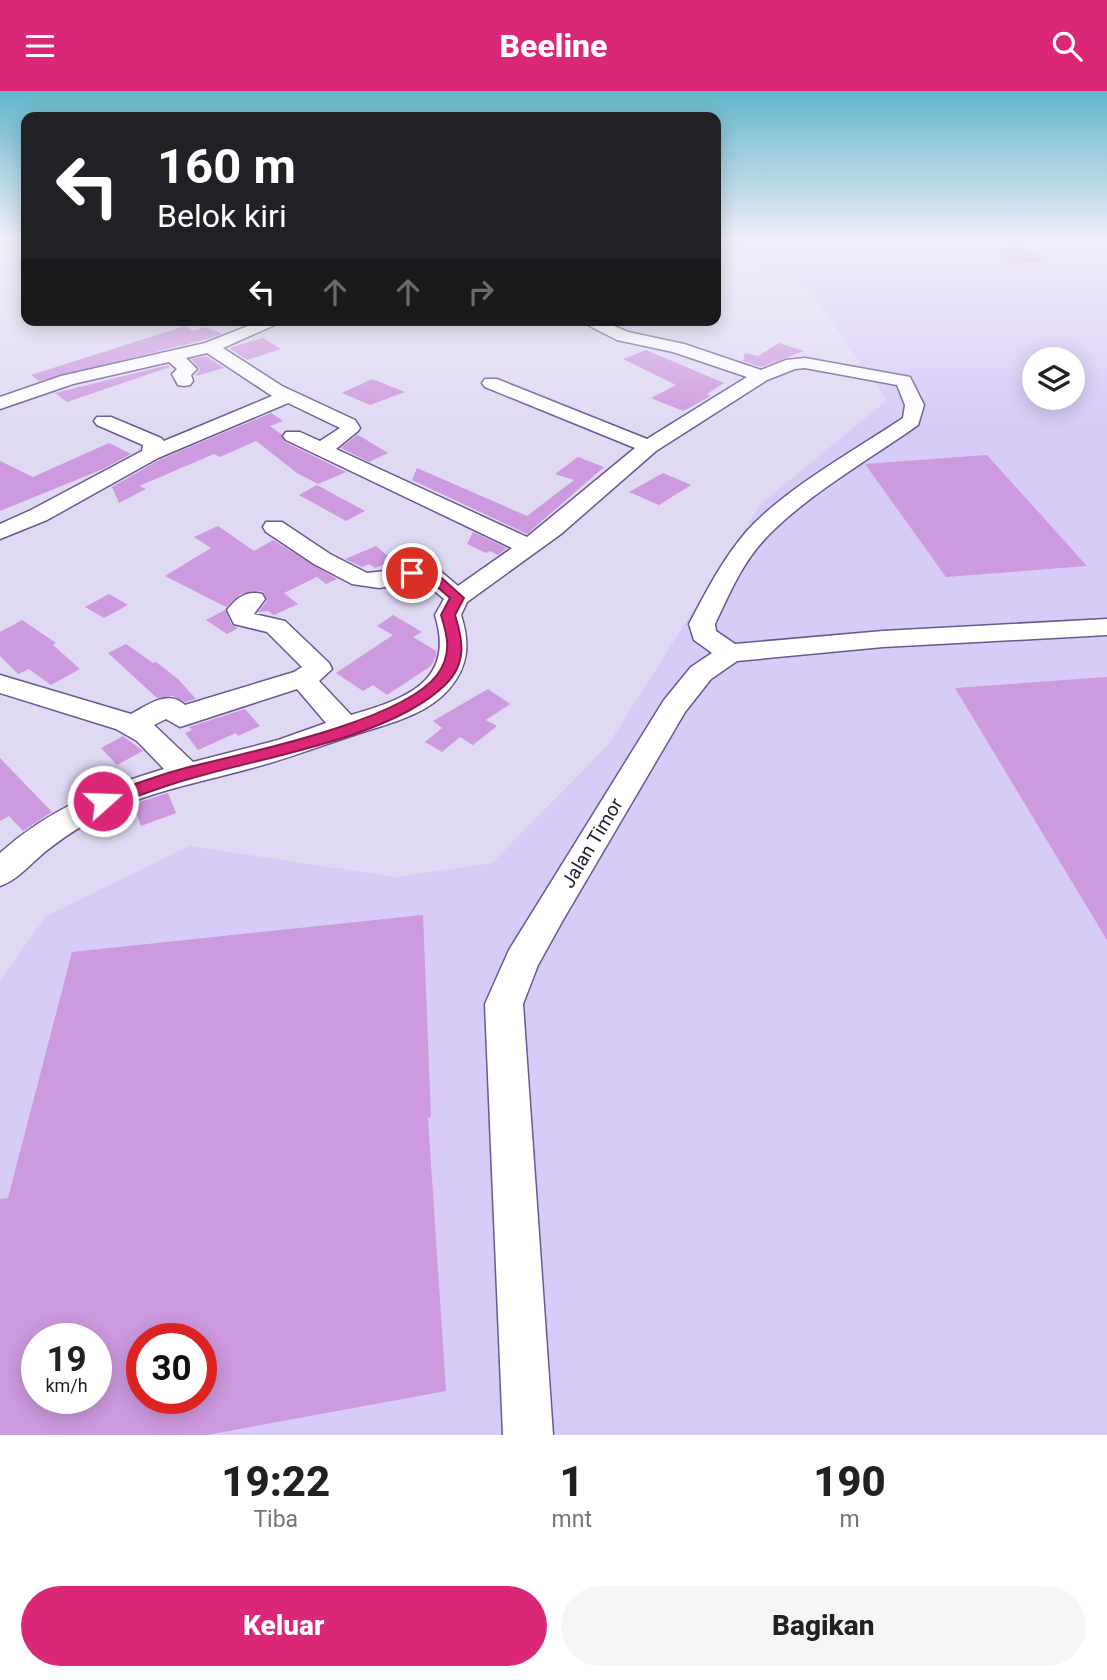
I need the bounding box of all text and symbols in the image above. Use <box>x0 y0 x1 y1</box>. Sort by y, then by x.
icon: menu <box>21 27 59 65</box>
text: Beeline <box>500 27 607 65</box>
icon: search <box>1048 27 1086 65</box>
text: 160 m <box>157 138 296 195</box>
icon: left <box>42 140 133 231</box>
text: Belok kiri <box>157 197 287 235</box>
icon: left <box>243 273 281 311</box>
icon: ahead <box>316 273 354 311</box>
icon: ahead <box>389 273 427 311</box>
icon: right <box>462 273 500 311</box>
map controls <box>1022 347 1085 410</box>
button: layers <box>1022 347 1085 410</box>
pin <box>382 543 442 603</box>
icon: arrive <box>393 554 431 592</box>
position arrow <box>66 764 140 838</box>
street label: Jalan Timor <box>556 794 628 892</box>
speed limit sign: 30 <box>126 1323 217 1414</box>
text: 19 <box>46 1339 87 1380</box>
text: km/h <box>45 1375 88 1396</box>
text: 19:22 <box>221 1457 330 1506</box>
text: 1 <box>560 1457 584 1506</box>
text: 190 <box>813 1457 886 1506</box>
text: Tiba <box>253 1506 298 1533</box>
text: mnt <box>552 1506 592 1533</box>
text: m <box>839 1506 860 1533</box>
button: Keluar <box>21 1586 547 1666</box>
button: Bagikan <box>561 1586 1086 1666</box>

